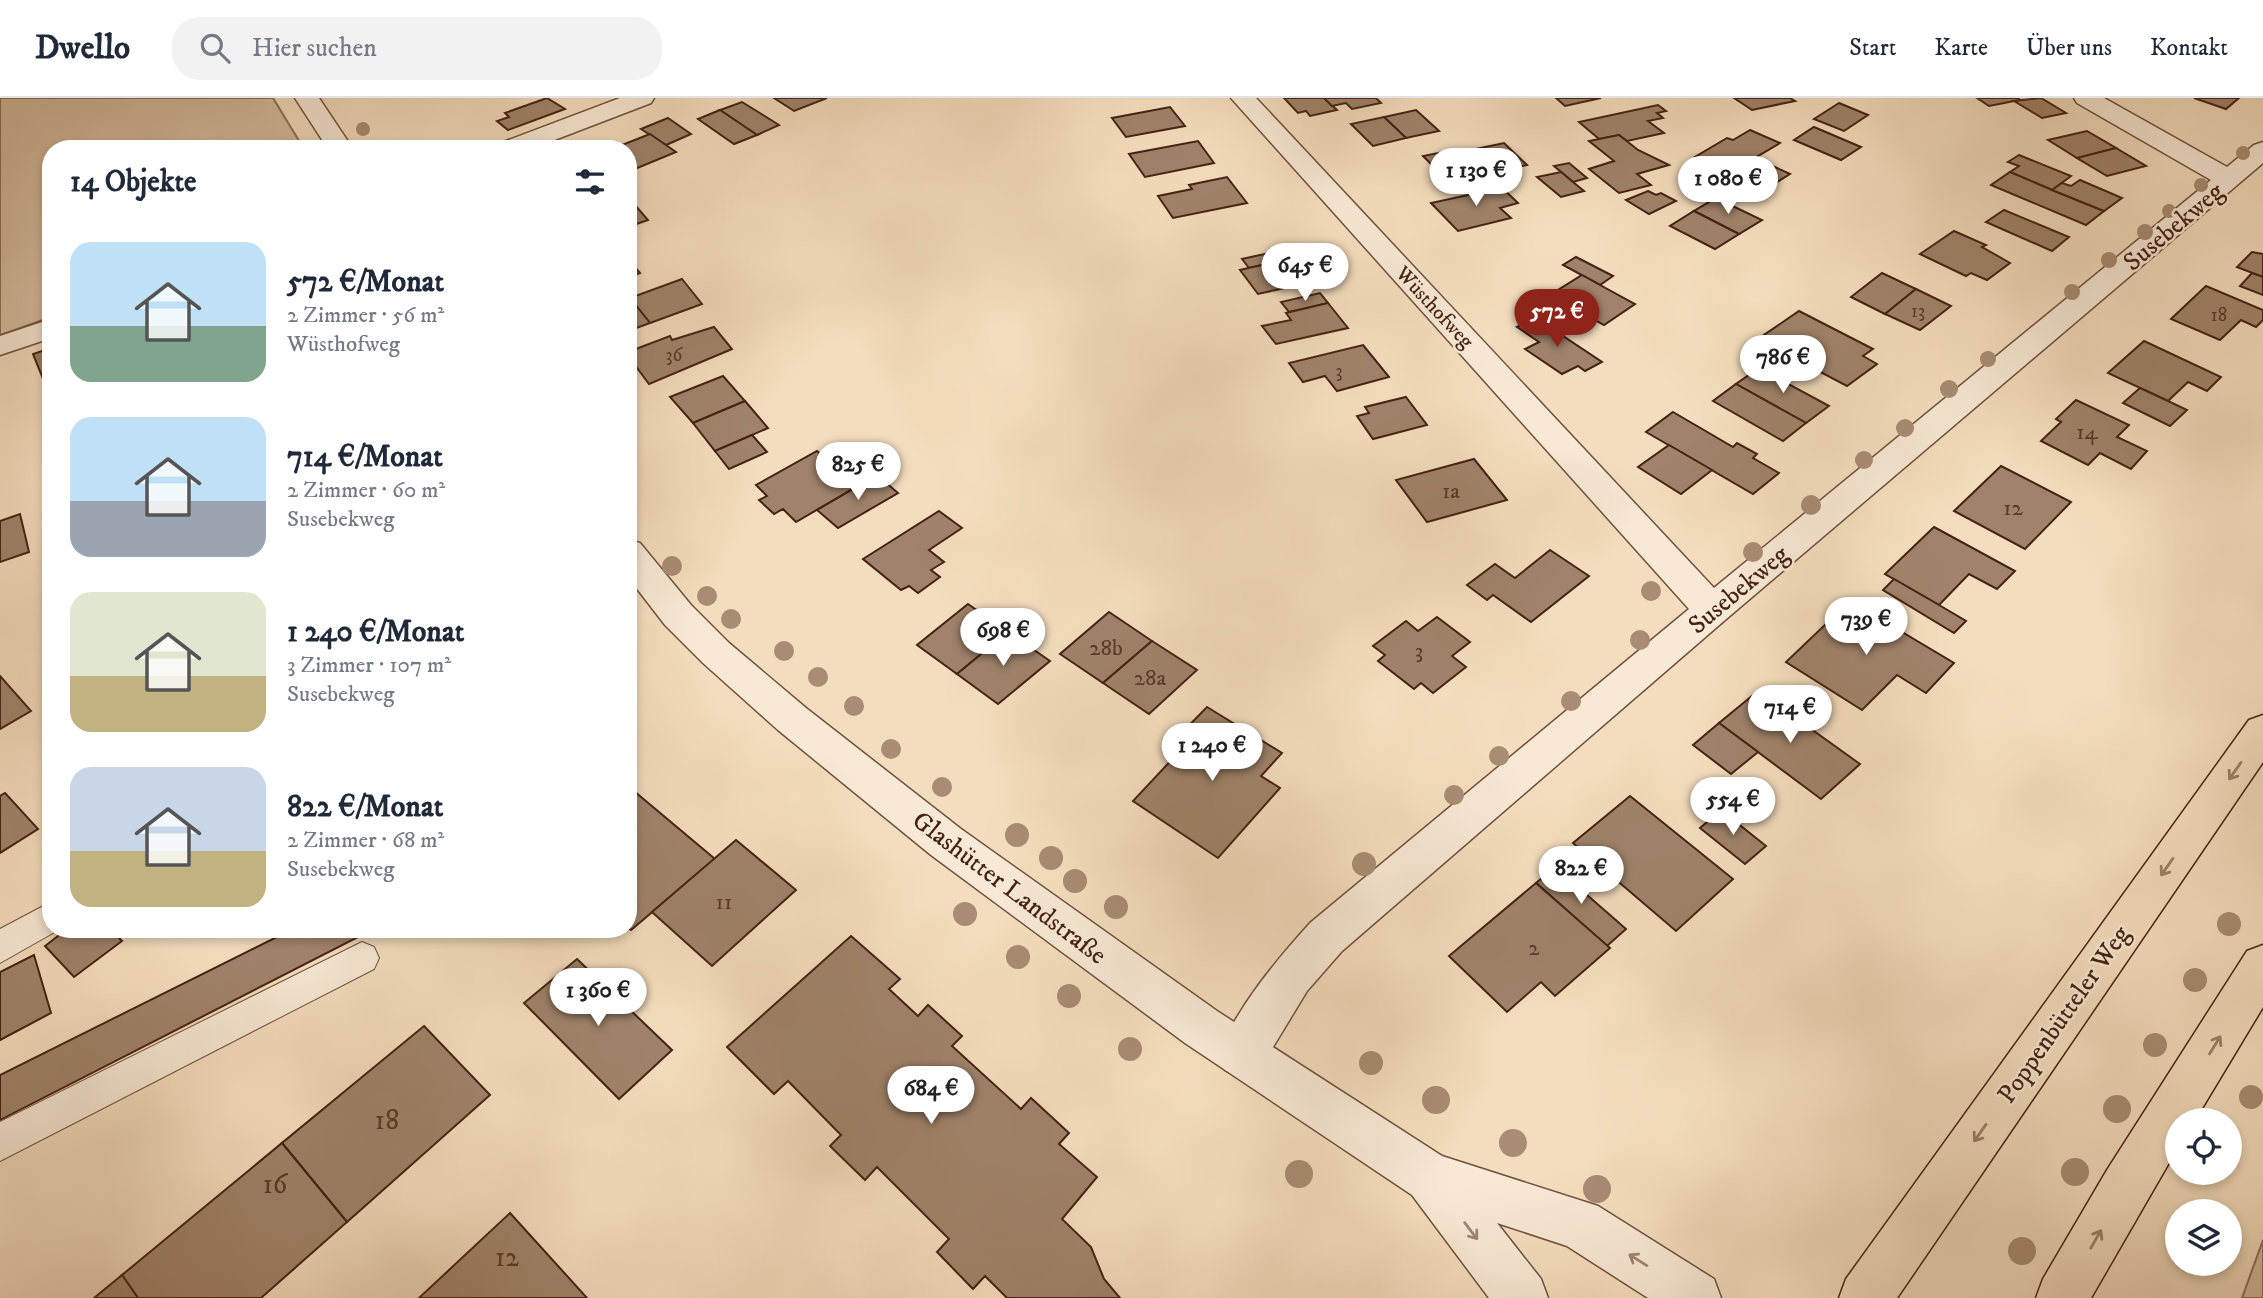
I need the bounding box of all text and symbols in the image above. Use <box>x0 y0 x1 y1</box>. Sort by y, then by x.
search box <box>172 17 662 80</box>
text: Dwello <box>35 28 130 69</box>
icon: search <box>196 29 234 67</box>
text: Hier suchen <box>252 32 377 65</box>
text: Start <box>1849 33 1896 63</box>
text: Karte <box>1934 33 1988 63</box>
text: Über uns <box>2026 33 2112 63</box>
text: Kontakt <box>2150 33 2228 63</box>
pin: 1 130 € <box>1411 148 1541 208</box>
text: 1 130 € <box>1445 156 1507 185</box>
pin: 1 080 € <box>1663 156 1793 216</box>
icon: filters <box>571 163 609 201</box>
text: 14 Objekte <box>70 164 196 201</box>
text: 1 080 € <box>1694 164 1762 193</box>
street label: Susebekweg <box>2117 175 2231 279</box>
pin: 645 € <box>1256 244 1354 303</box>
text: 645 € <box>1278 251 1332 280</box>
street label: Wüsthofweg <box>1389 260 1480 355</box>
text: 572 €/Monat <box>287 264 444 301</box>
icon: home <box>126 270 210 354</box>
pin: 572 € <box>1508 289 1606 349</box>
text: 572 € <box>1530 297 1584 326</box>
house number: 13 <box>1911 300 1925 323</box>
text: 2 Zimmer · 56 m² <box>287 301 444 330</box>
house number: 18 <box>2211 304 2227 327</box>
text: Wüsthofweg <box>287 330 400 359</box>
pin: 786 € <box>1734 336 1832 395</box>
text: 786 € <box>1756 343 1810 372</box>
house number: 36 <box>666 344 684 367</box>
house number: 3 <box>1335 360 1343 383</box>
house number: 14 <box>2076 418 2099 447</box>
text: 714 €/Monat <box>287 439 443 476</box>
pin: 825 € <box>809 442 907 502</box>
icon: home <box>126 445 210 529</box>
text: 825 € <box>832 450 884 479</box>
text: 2 Zimmer · 60 m² <box>287 476 445 505</box>
house number: 1a <box>1442 477 1460 506</box>
house number: 12 <box>2003 494 2024 523</box>
text: Susebekweg <box>287 505 394 534</box>
street label: Susebekweg <box>1682 538 1796 642</box>
pin: 739 € <box>1817 598 1915 657</box>
text: 739 € <box>1841 605 1891 634</box>
pin: 698 € <box>954 608 1052 668</box>
text: 1 240 €/Monat <box>287 614 464 651</box>
text: 698 € <box>976 616 1030 645</box>
icon: home <box>126 620 210 704</box>
house number: 28b <box>1089 634 1123 663</box>
house number: 3 <box>1415 637 1423 666</box>
text: 3 Zimmer · 107 m² <box>287 651 451 680</box>
house number: 28a <box>1134 664 1167 693</box>
text: Susebekweg <box>287 680 394 709</box>
pin: 714 € <box>1741 686 1839 745</box>
text: 714 € <box>1764 693 1816 722</box>
pin: 1 240 € <box>1147 724 1277 783</box>
text: 1 240 € <box>1178 731 1246 760</box>
one-way arrow <box>2228 761 2242 780</box>
pin: 554 € <box>1684 778 1782 837</box>
text: 554 € <box>1706 785 1760 814</box>
text: 822 €/Monat <box>287 789 443 826</box>
icon: home <box>126 795 210 879</box>
street label: Glashütter Landstraße <box>905 804 1113 972</box>
text: 2 Zimmer · 68 m² <box>287 826 444 855</box>
pin: 822 € <box>1532 846 1630 906</box>
text: 822 € <box>1555 854 1607 883</box>
text: Susebekweg <box>287 855 394 884</box>
one-way arrow <box>2160 857 2174 876</box>
house number: 11 <box>716 888 732 917</box>
street label: Poppenbütteler Weg <box>1991 919 2138 1110</box>
house number: 2 <box>1528 934 1540 963</box>
pin: 1 360 € <box>533 968 663 1028</box>
text: 1 360 € <box>566 976 630 1005</box>
one-way arrow <box>2208 1035 2222 1055</box>
pin: 684 € <box>882 1066 980 1126</box>
text: 684 € <box>903 1074 959 1103</box>
house number: 18 <box>375 1103 399 1138</box>
map controls <box>2165 1108 2242 1276</box>
button: locate <box>2165 1108 2242 1185</box>
one-way arrow <box>1972 1123 1987 1142</box>
house number: 16 <box>263 1167 289 1202</box>
button: layers <box>2165 1199 2242 1276</box>
one-way arrow <box>1464 1221 1479 1240</box>
one-way arrow <box>2090 1229 2103 1250</box>
house number: 12 <box>495 1240 519 1275</box>
one-way arrow <box>1629 1253 1649 1267</box>

